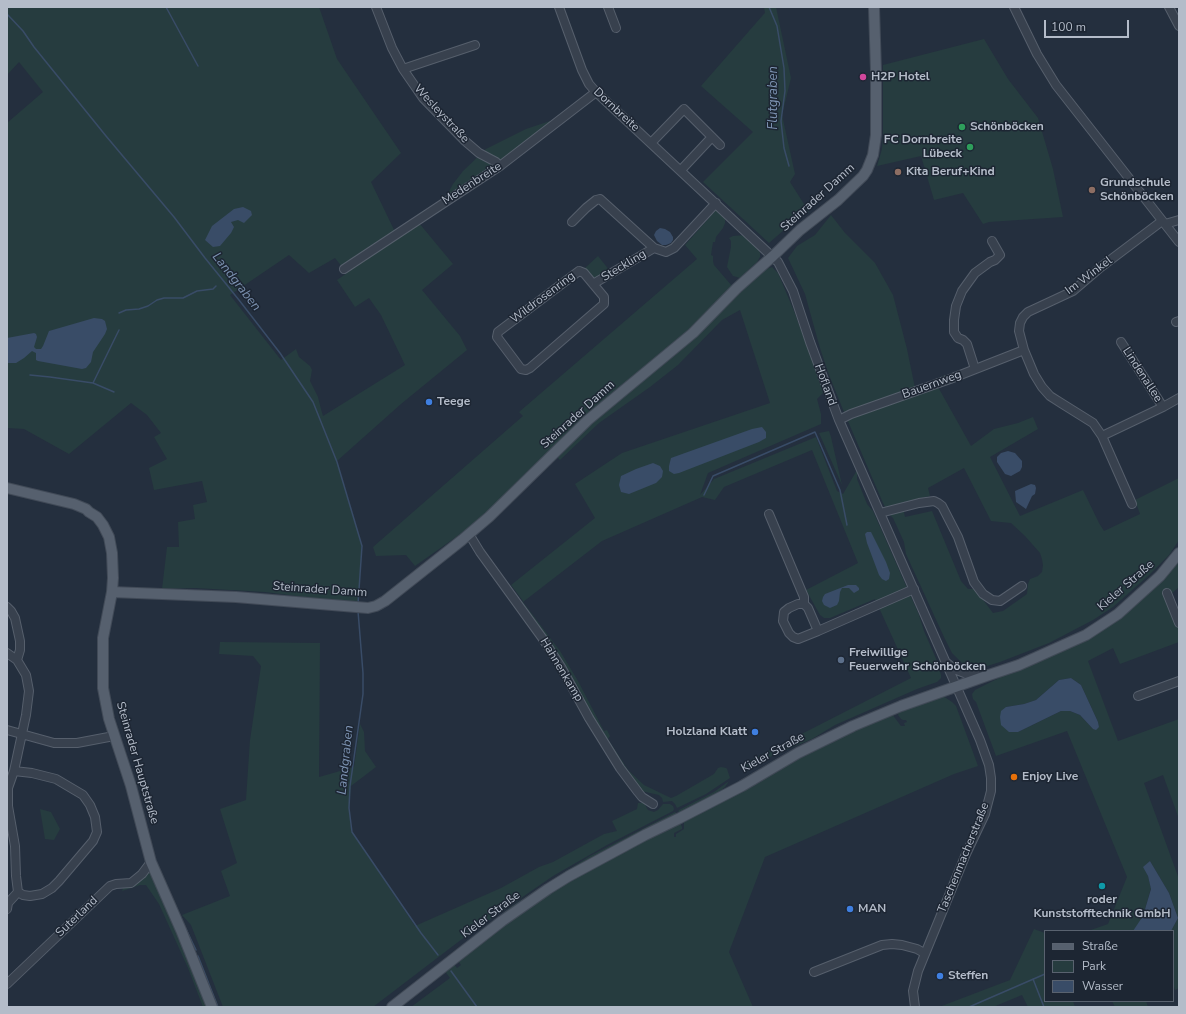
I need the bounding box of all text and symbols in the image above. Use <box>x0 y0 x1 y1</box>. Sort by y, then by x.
scale bar <box>1046 12 1131 38</box>
text: 100 m <box>1051 19 1086 35</box>
water label: Flutgraben <box>766 66 782 130</box>
place label: H2P Hotel <box>871 70 930 84</box>
marker: H2P Hotel <box>858 72 868 82</box>
street label: Wesleystraße <box>410 82 472 146</box>
street label: Dornbreite <box>590 85 642 135</box>
place label: Schönböcken <box>970 120 1044 134</box>
marker: Schönböcken <box>957 122 967 132</box>
place label: FC Dornbreite Lübeck <box>884 133 962 161</box>
marker: FC Dornbreite Lübeck <box>965 142 975 152</box>
street label: Medenbreite <box>440 160 504 208</box>
street label: Steinrader Damm <box>778 161 858 235</box>
place label: Kita Beruf+Kind <box>906 165 995 179</box>
marker: Kita Beruf+Kind <box>893 167 903 177</box>
place label: Grundschule Schönböcken <box>1100 176 1174 204</box>
marker: Grundschule Schönböcken <box>1087 185 1097 195</box>
street label: Steckling <box>599 247 649 285</box>
water label: Landgraben <box>208 250 264 314</box>
street label: Im Winkel <box>1063 254 1115 298</box>
street label: Wildrosenring <box>508 269 578 327</box>
street label: Lindenallee <box>1119 345 1165 405</box>
street label: Hofland <box>811 362 839 408</box>
street label: Bauernweg <box>900 368 964 402</box>
street label: Steinrader Damm <box>538 378 618 452</box>
place label: Teege <box>437 395 470 409</box>
marker: Teege <box>424 397 434 407</box>
street label: Kieler Straße <box>1095 558 1157 614</box>
street label: Steinrader Damm <box>272 580 368 600</box>
street label: Hahnenkamp <box>536 635 586 705</box>
place label: Freiwillige Feuerwehr Schönböcken <box>849 646 986 674</box>
marker: Freiwillige Feuerwehr Schönböcken <box>836 655 846 665</box>
street label: Steinrader Hauptstraße <box>113 700 161 826</box>
water label: Landgraben <box>335 724 357 796</box>
place label: Holzland Klatt <box>666 725 747 739</box>
marker: Holzland Klatt <box>750 727 760 737</box>
street label: Kieler Straße <box>739 730 807 776</box>
place label: Enjoy Live <box>1022 770 1078 784</box>
marker: Enjoy Live <box>1009 772 1019 782</box>
street label: Taschenmacherstraße <box>935 801 993 915</box>
marker: roder Kunststofftechnik GmbH <box>1097 881 1107 891</box>
street label: Kieler Straße <box>459 888 523 942</box>
place label: roder Kunststofftechnik GmbH <box>1034 893 1170 921</box>
street label: Suterland <box>53 894 101 940</box>
place label: MAN <box>858 902 886 916</box>
marker: MAN <box>845 904 855 914</box>
legend <box>1044 930 1174 1002</box>
text: Straße <box>1082 938 1118 954</box>
text: Park <box>1082 958 1106 974</box>
place label: Steffen <box>948 969 988 983</box>
marker: Steffen <box>935 971 945 981</box>
text: Wasser <box>1082 978 1123 994</box>

